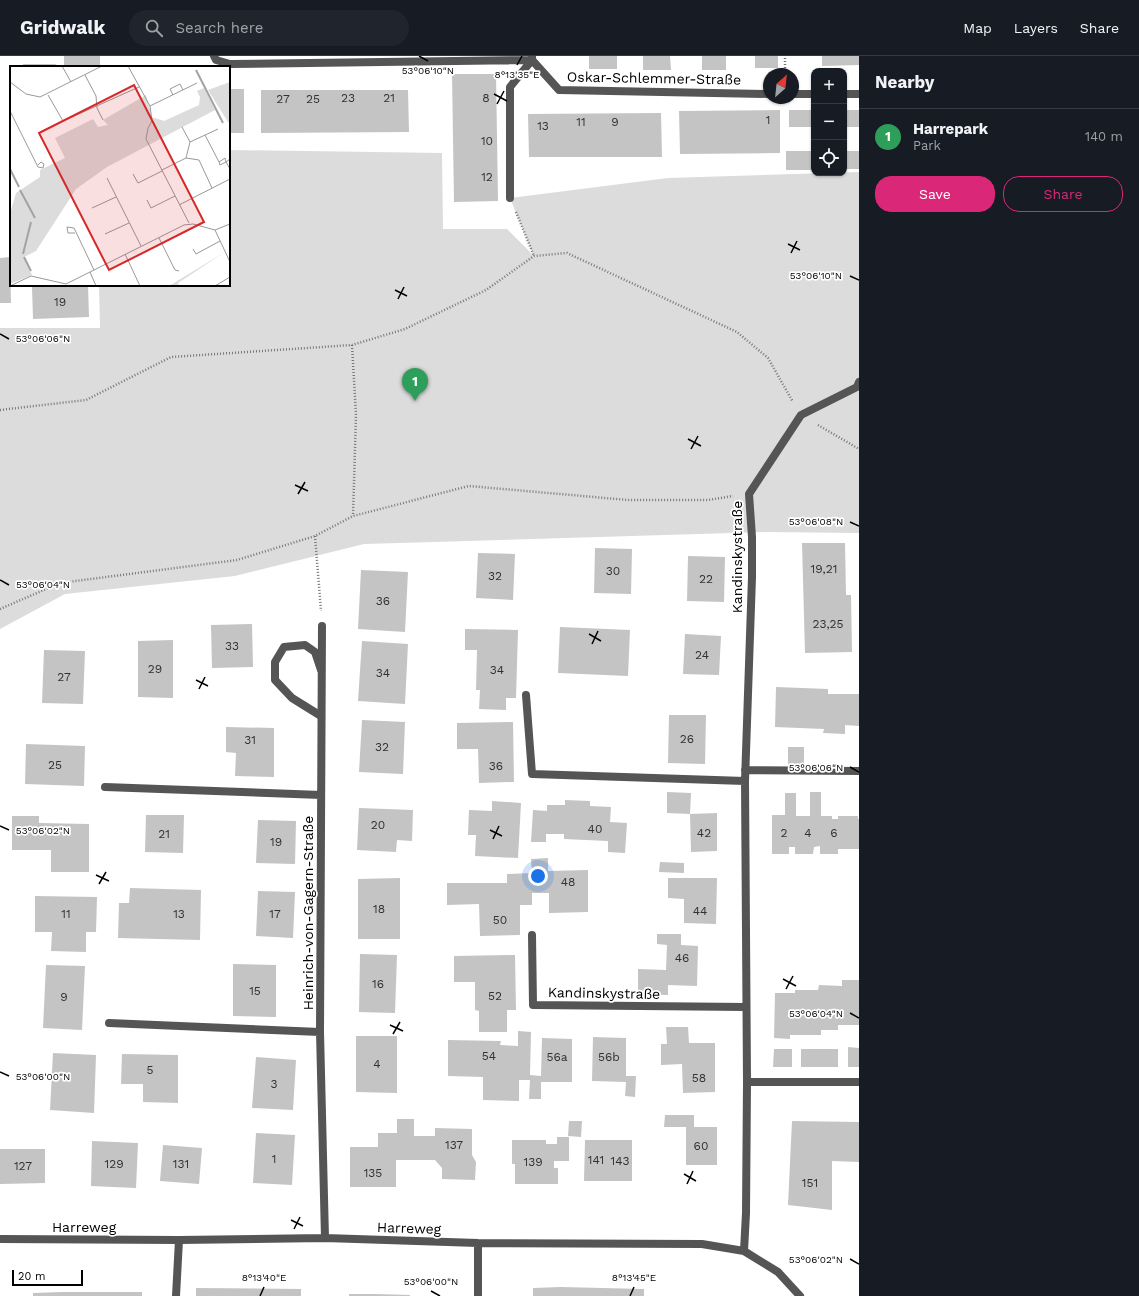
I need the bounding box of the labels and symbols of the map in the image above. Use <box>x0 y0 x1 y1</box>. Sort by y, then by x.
text: 53°06'10"N <box>402 65 454 76</box>
inset map <box>10 66 230 286</box>
street label: Oskar-Schlemmer-Straße <box>567 68 741 88</box>
north arrow <box>763 68 799 104</box>
text: 8°13'35"E <box>495 69 539 80</box>
house number: 23 <box>341 91 355 105</box>
house number: 21 <box>383 91 395 105</box>
house number: 8 <box>482 91 490 105</box>
house number: 27 <box>276 92 290 106</box>
house number: 25 <box>306 92 320 106</box>
house number: 1 <box>766 113 770 127</box>
house number: 11 <box>576 115 586 129</box>
house number: 9 <box>611 115 619 129</box>
house number: 13 <box>537 119 549 133</box>
house number: 10 <box>481 134 493 148</box>
house number: 12 <box>481 170 493 184</box>
text: 53°06'10"N <box>790 270 842 281</box>
house number: 19 <box>54 295 66 309</box>
text: 53°06'06"N <box>16 333 70 344</box>
pin: 1 <box>402 368 428 401</box>
street label: Kandinskystraße <box>729 501 745 613</box>
text: 53°06'08"N <box>789 516 843 527</box>
house number: 19,21 <box>811 562 837 576</box>
house number: 30 <box>606 564 620 578</box>
house number: 32 <box>488 569 502 583</box>
house number: 22 <box>699 572 713 586</box>
text: 53°06'04"N <box>16 579 70 590</box>
house number: 36 <box>376 594 390 608</box>
house number: 23,25 <box>812 617 844 631</box>
house number: 33 <box>225 639 239 653</box>
house number: 24 <box>695 648 709 662</box>
house number: 29 <box>148 662 162 676</box>
house number: 34 <box>490 663 504 677</box>
house number: 34 <box>376 666 390 680</box>
house number: 27 <box>57 670 71 684</box>
house number: 26 <box>680 732 694 746</box>
house number: 31 <box>244 733 256 747</box>
house number: 32 <box>375 740 389 754</box>
house number: 25 <box>48 758 62 772</box>
house number: 36 <box>489 759 503 773</box>
text: 53°06'06"N <box>789 762 843 773</box>
street label: Heinrich-von-Gagern-Straße <box>300 816 316 1010</box>
house number: 20 <box>371 818 385 832</box>
house number: 40 <box>588 822 602 836</box>
text: 53°06'02"N <box>16 825 70 836</box>
house number: 42 <box>697 826 711 840</box>
house number: 2 <box>781 826 788 840</box>
house number: 4 <box>804 826 812 840</box>
house number: 6 <box>830 826 838 840</box>
house number: 21 <box>158 827 170 841</box>
house number: 19 <box>270 835 282 849</box>
your location <box>528 866 548 886</box>
house number: 48 <box>561 875 575 889</box>
house number: 18 <box>373 902 385 916</box>
house number: 44 <box>693 904 707 918</box>
house number: 11 <box>61 907 71 921</box>
house number: 13 <box>173 907 185 921</box>
house number: 17 <box>269 907 281 921</box>
house number: 50 <box>493 913 507 927</box>
house number: 46 <box>675 951 689 965</box>
house number: 16 <box>372 977 384 991</box>
house number: 15 <box>249 984 261 998</box>
street label: Kandinskystraße <box>548 984 660 1002</box>
house number: 52 <box>488 989 502 1003</box>
house number: 9 <box>60 990 68 1004</box>
text: 53°06'04"N <box>789 1008 843 1019</box>
house number: 54 <box>482 1049 496 1063</box>
house number: 56a <box>546 1050 568 1064</box>
house number: 56b <box>598 1050 620 1064</box>
house number: 4 <box>373 1057 381 1071</box>
house number: 5 <box>147 1063 154 1077</box>
text: 53°06'00"N <box>16 1071 70 1082</box>
house number: 58 <box>692 1071 706 1085</box>
house number: 3 <box>271 1077 278 1091</box>
house number: 137 <box>445 1138 463 1152</box>
house number: 60 <box>694 1139 708 1153</box>
house number: 1 <box>272 1152 276 1166</box>
house number: 141 <box>588 1153 604 1167</box>
house number: 143 <box>610 1154 630 1168</box>
house number: 139 <box>523 1155 543 1169</box>
house number: 129 <box>104 1157 124 1171</box>
house number: 131 <box>173 1157 189 1171</box>
house number: 127 <box>14 1159 32 1173</box>
house number: 135 <box>364 1166 382 1180</box>
house number: 151 <box>802 1176 818 1190</box>
street label: Harreweg <box>52 1219 117 1235</box>
street label: Harreweg <box>377 1219 442 1237</box>
text: 53°06'02"N <box>789 1254 843 1265</box>
scale bar <box>12 1268 83 1287</box>
text: 8°13'40"E <box>242 1272 286 1283</box>
text: 8°13'45"E <box>612 1272 656 1283</box>
text: 53°06'00"N <box>404 1276 458 1287</box>

